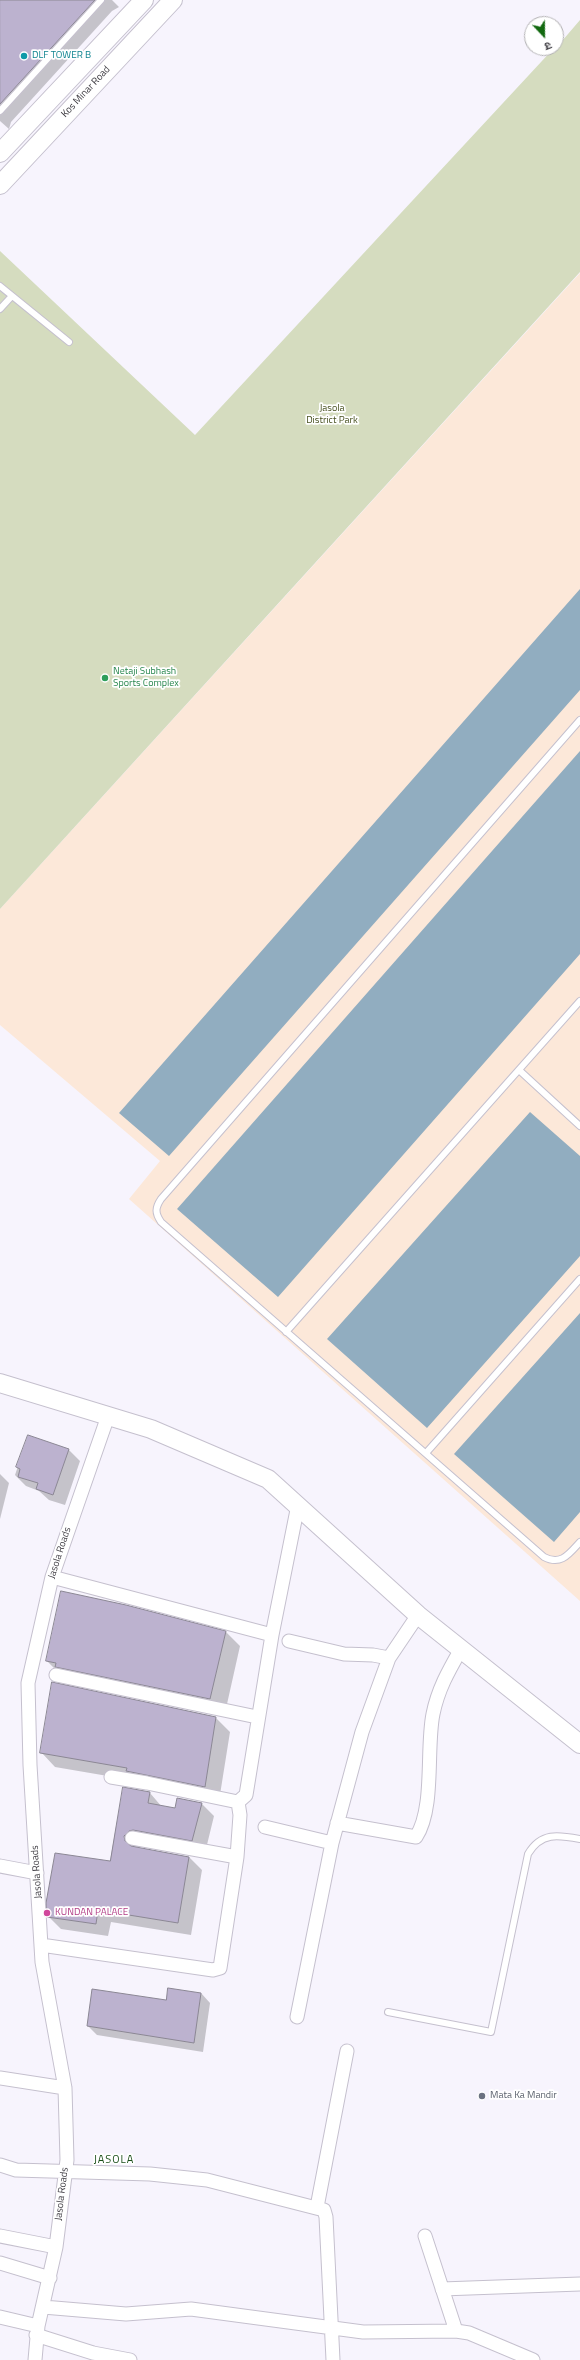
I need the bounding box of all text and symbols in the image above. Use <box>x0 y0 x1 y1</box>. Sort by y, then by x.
north arrow <box>524 16 564 56</box>
text: उ <box>542 38 554 55</box>
place label: DLF TOWER B <box>32 50 91 62</box>
marker: DLF TOWER B <box>19 51 29 61</box>
street label: Kos Minar Road <box>59 64 113 120</box>
park label: Jasola District Park <box>306 403 358 426</box>
place label: Netaji Subhash Sports Complex <box>113 666 179 690</box>
marker: Netaji Subhash Sports Complex <box>100 673 110 683</box>
street label: Jasola Roads <box>46 1526 74 1580</box>
street label: Jasola Roads <box>29 1845 45 1899</box>
place label: KUNDAN PALACE <box>55 1907 128 1919</box>
marker: KUNDAN PALACE <box>42 1908 52 1918</box>
place label: Mata Ka Mandir <box>490 2090 557 2102</box>
marker: Mata Ka Mandir <box>477 2091 487 2101</box>
district label: JASOLA <box>94 2153 134 2167</box>
street label: Jasola Roads <box>53 2167 71 2221</box>

